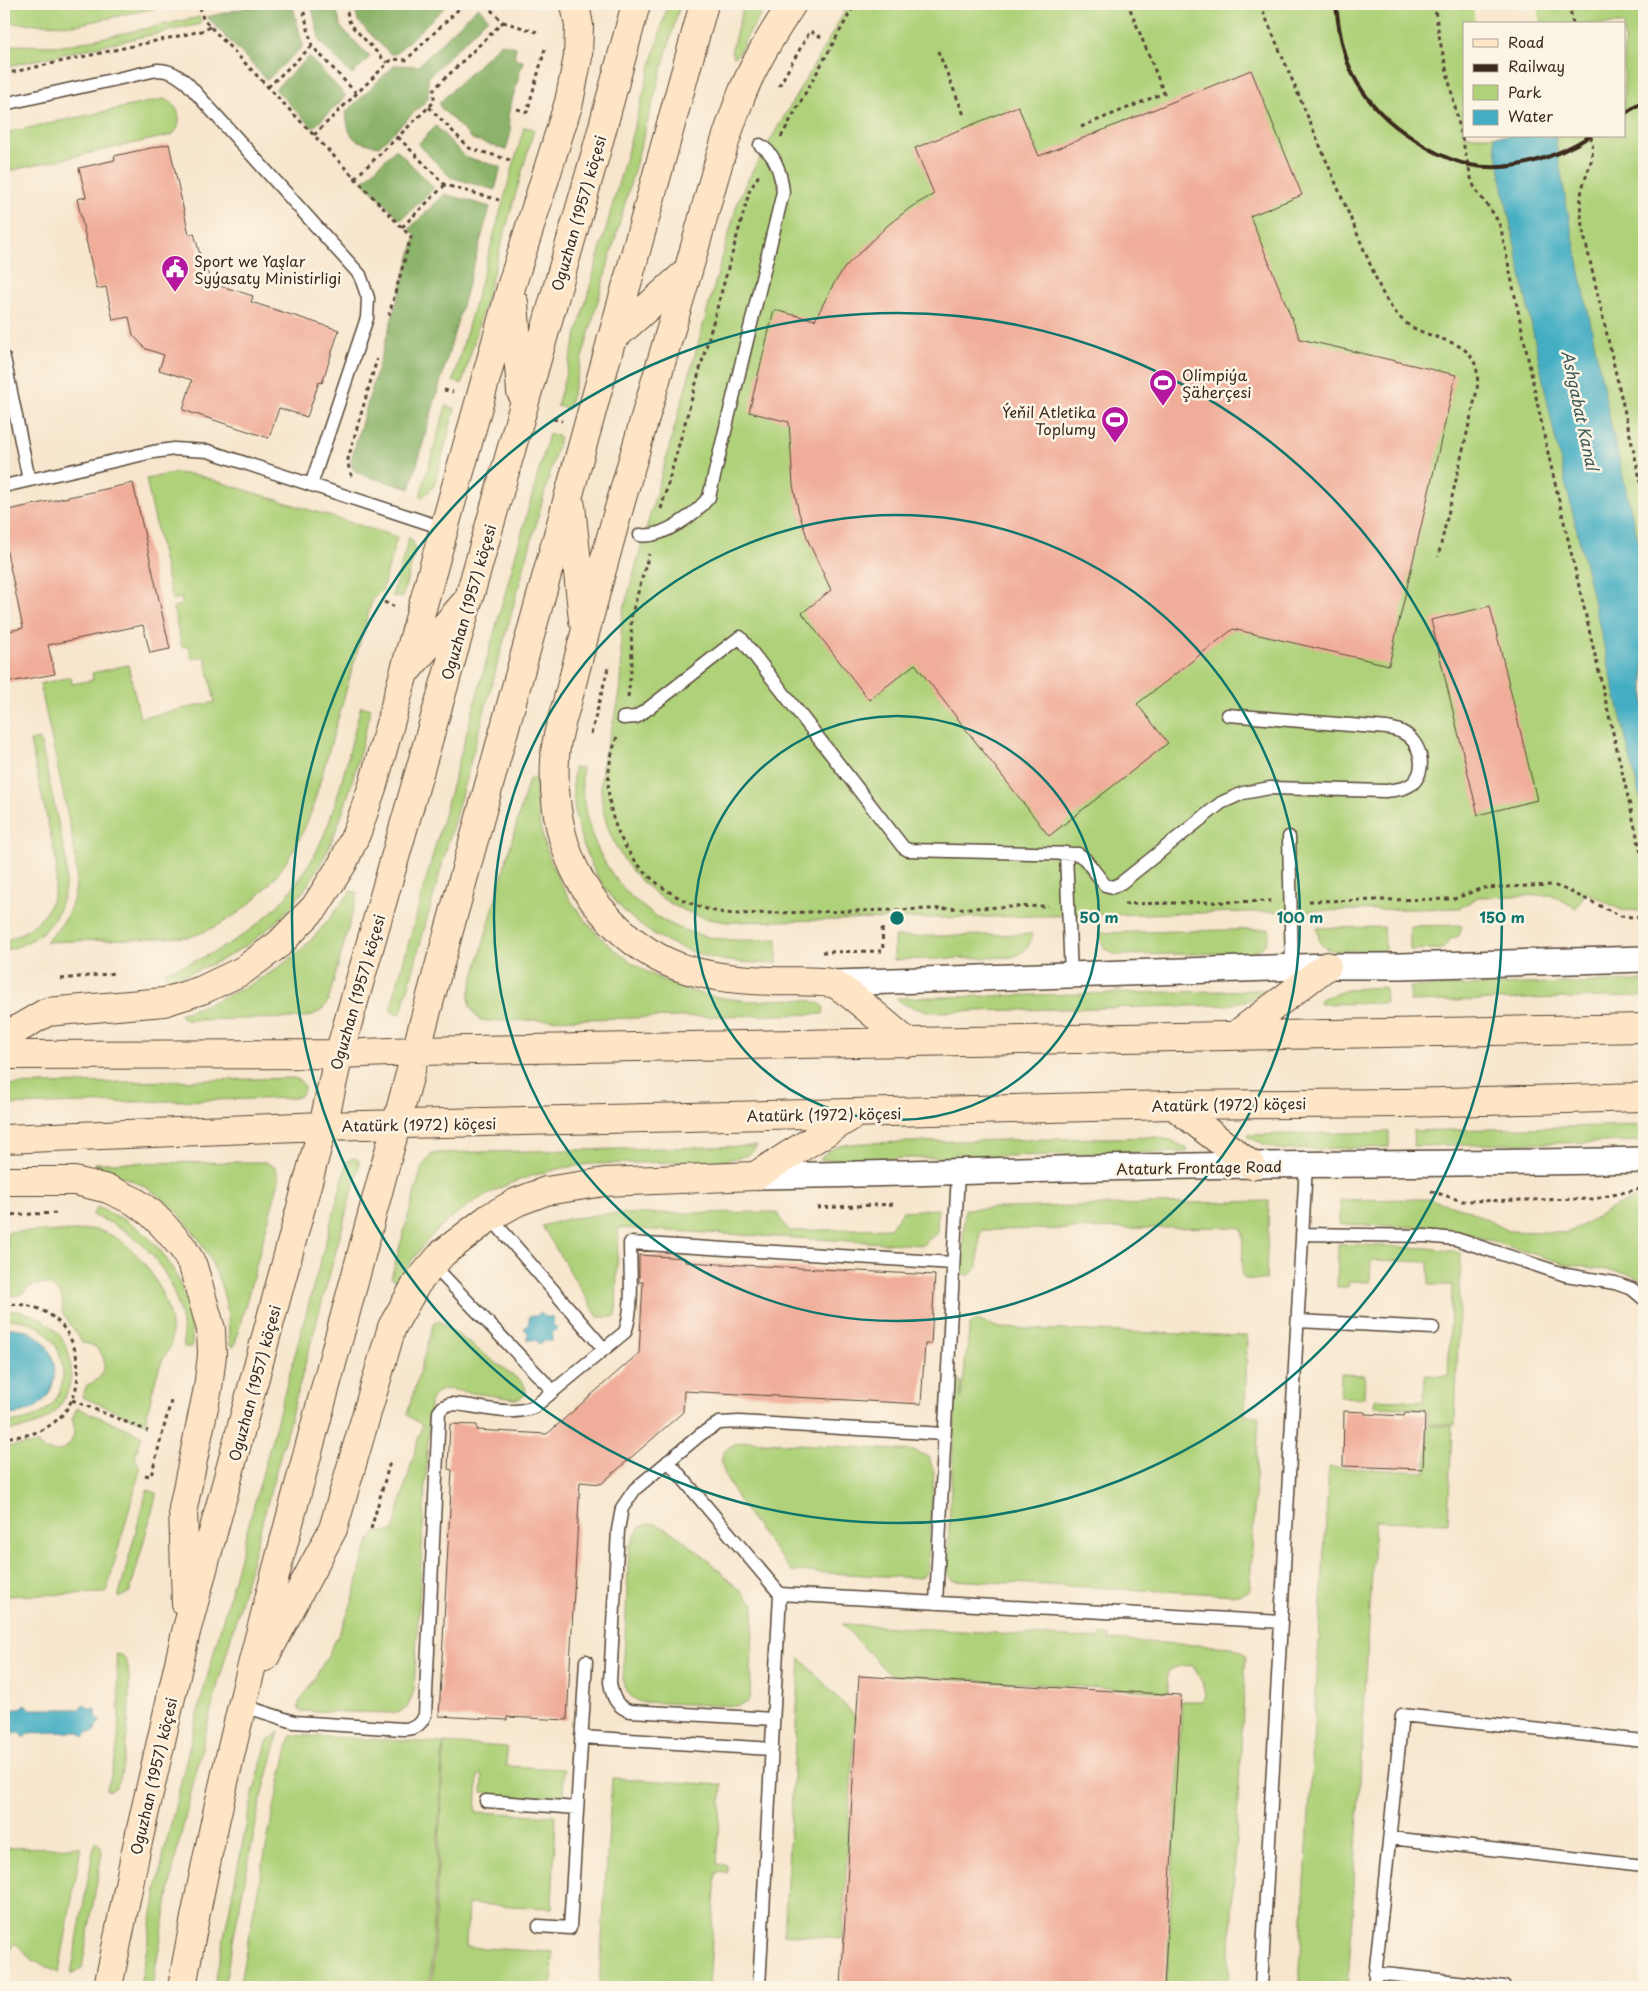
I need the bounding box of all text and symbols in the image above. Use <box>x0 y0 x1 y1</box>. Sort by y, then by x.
legend <box>1463 22 1626 138</box>
text: Road <box>1508 30 1544 53</box>
text: Railway <box>1508 54 1565 77</box>
text: Park <box>1508 80 1542 103</box>
text: Water <box>1508 104 1553 127</box>
street label: Oguzhan (1957) köçesi <box>545 133 611 293</box>
place label: Sport we Yaşlar Syýasaty Ministirligi <box>194 249 341 289</box>
public building icon: Sport we Yaşlar Syýasaty Ministirligi <box>160 254 190 293</box>
water label: Ashgabat Kanal <box>1557 348 1606 475</box>
place label: Olimpiýa Şäherçesi <box>1182 363 1251 403</box>
sports icon: Olimpiýa Şäherçesi <box>1148 368 1178 407</box>
place label: Ýeňil Atletika Toplumy <box>1002 400 1097 440</box>
sports icon: Ýeňil Atletika Toplumy <box>1100 405 1130 444</box>
street label: Oguzhan (1957) köçesi <box>435 522 501 682</box>
text: 50 m <box>1080 905 1118 928</box>
text: 100 m <box>1277 905 1323 928</box>
text: 150 m <box>1479 905 1525 928</box>
centre of rings <box>888 909 906 927</box>
street label: Oguzhan (1957) köçesi <box>324 912 390 1072</box>
street label: Atatürk (1972) köçesi <box>1151 1091 1307 1117</box>
street label: Atatürk (1972) köçesi <box>746 1101 902 1127</box>
street label: Atatürk (1972) köçesi <box>341 1111 497 1137</box>
street label: Ataturk Frontage Road <box>1116 1154 1282 1180</box>
street label: Oguzhan (1957) köçesi <box>222 1302 286 1464</box>
street label: Oguzhan (1957) köçesi <box>124 1695 182 1857</box>

